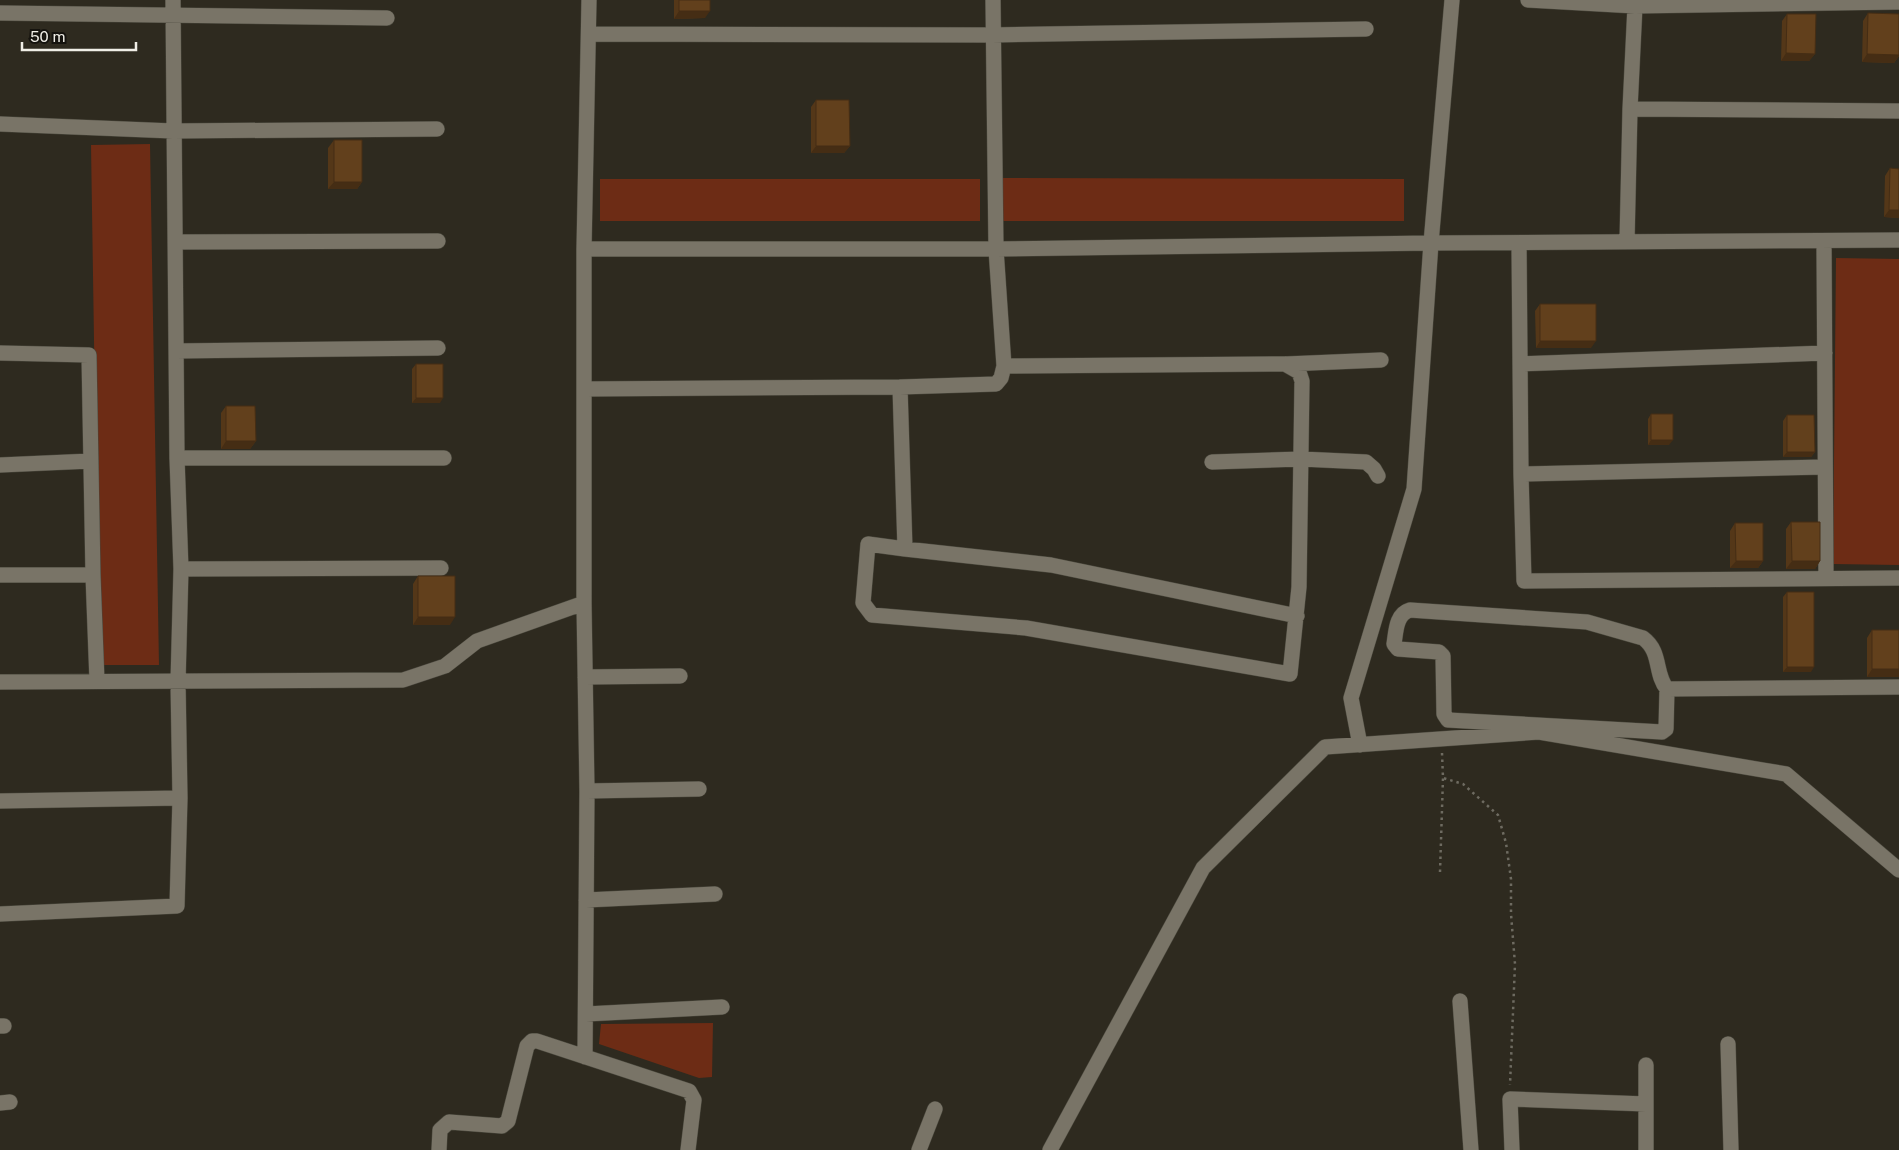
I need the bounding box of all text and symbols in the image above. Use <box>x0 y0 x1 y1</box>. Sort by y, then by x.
scale bar <box>22 20 136 52</box>
text: 50 m <box>30 28 65 45</box>

